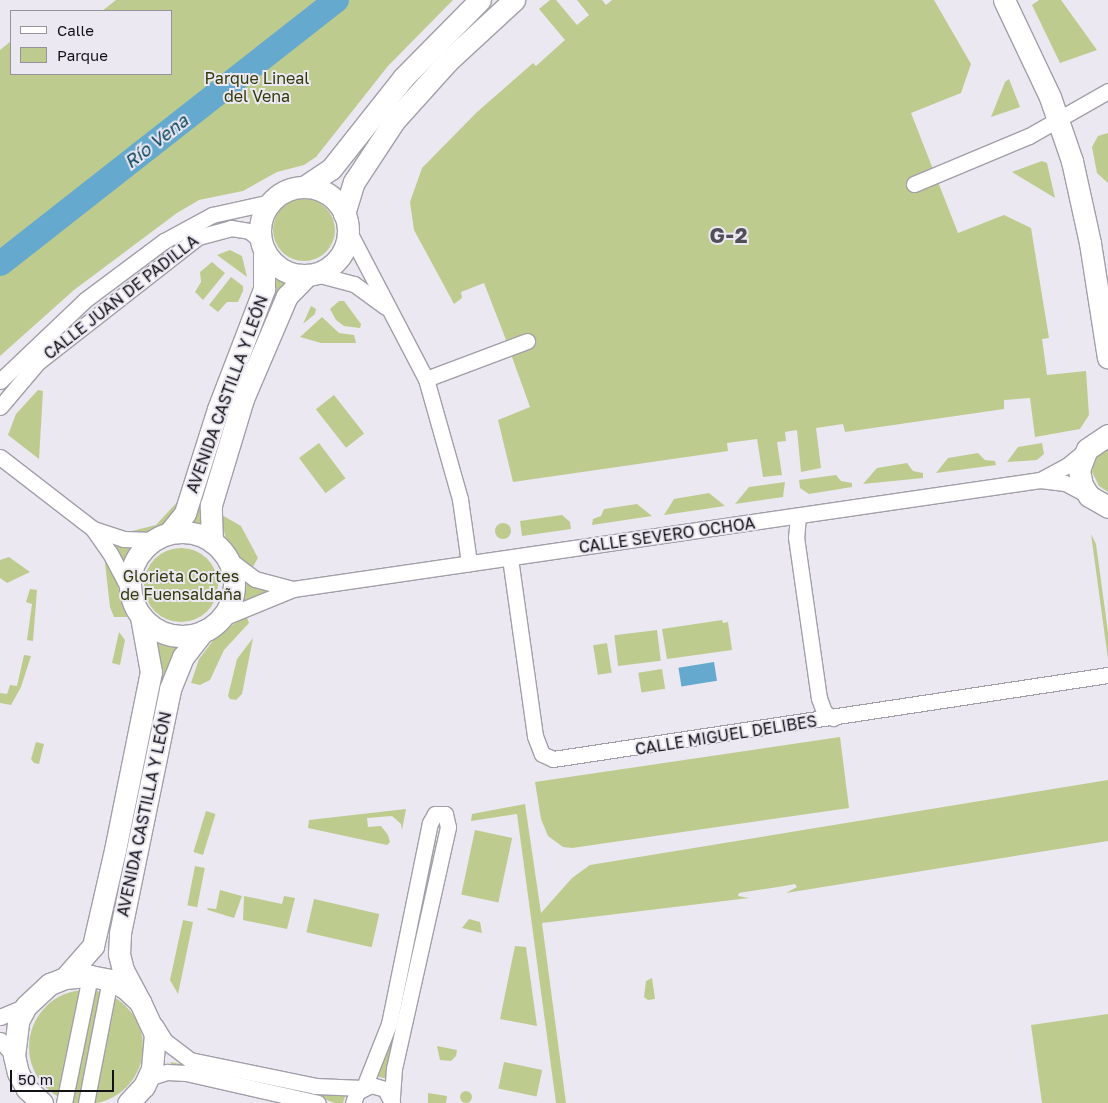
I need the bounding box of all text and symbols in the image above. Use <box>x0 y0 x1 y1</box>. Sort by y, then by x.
legend <box>10 10 172 75</box>
text: Calle <box>57 21 94 39</box>
text: Parque <box>57 46 108 64</box>
park label: Parque Lineal del Vena <box>205 68 309 106</box>
water label: Río Vena <box>120 109 192 173</box>
district label: G-2 <box>709 222 749 248</box>
street label: CALLE JUAN DE PADILLA <box>40 231 202 363</box>
street label: AVENIDA CASTILLA Y LEÓN <box>182 292 272 496</box>
street label: CALLE SEVERO OCHOA <box>578 513 756 557</box>
park label: Glorieta Cortes de Fuensaldaña <box>120 566 242 604</box>
street label: AVENIDA CASTILLA Y LEÓN <box>113 710 175 918</box>
street label: CALLE MIGUEL DELIBES <box>634 711 818 759</box>
scale bar <box>12 1060 116 1092</box>
text: 50 m <box>18 1070 53 1088</box>

